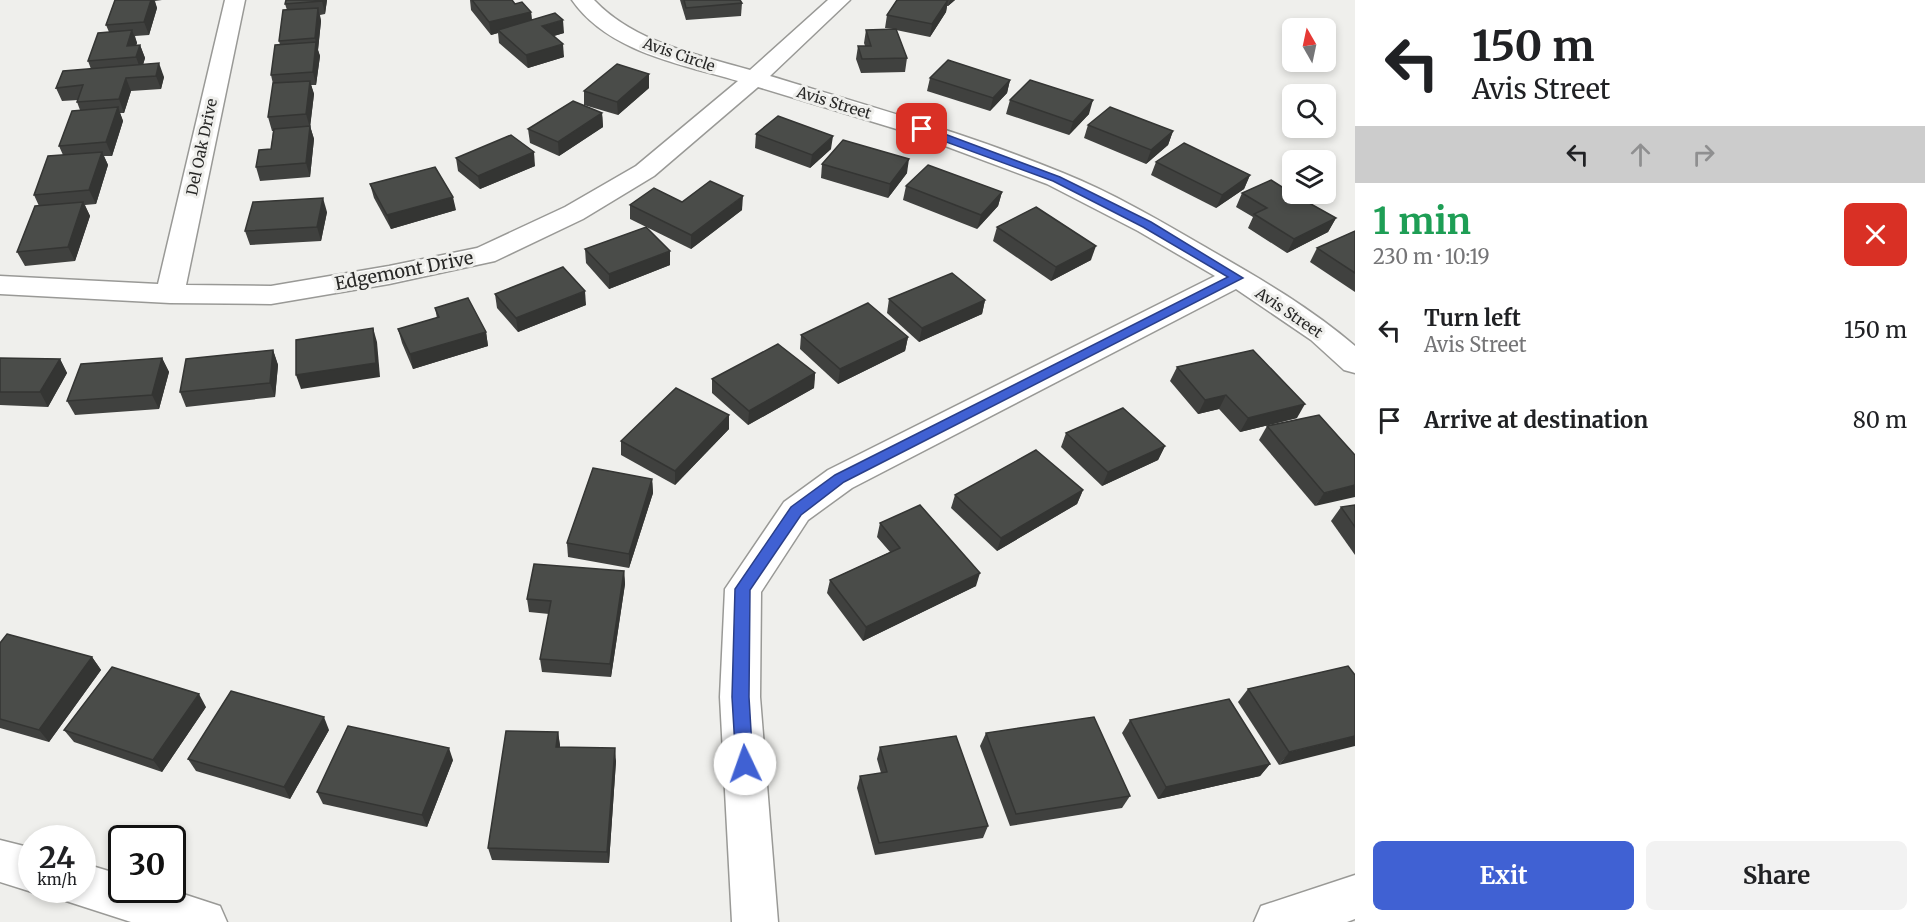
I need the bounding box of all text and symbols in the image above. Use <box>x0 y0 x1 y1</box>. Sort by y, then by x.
north arrow <box>1282 18 1336 72</box>
map controls <box>1282 18 1336 204</box>
text: 150 m <box>1472 20 1594 72</box>
icon: left <box>1373 24 1451 102</box>
street label: Avis Circle <box>640 33 718 76</box>
text: Avis Street <box>1472 72 1610 106</box>
street label: Avis Street <box>794 82 874 123</box>
button: search <box>1282 84 1336 138</box>
street label: Del Oak Drive <box>182 97 221 197</box>
pin <box>896 103 947 154</box>
icon: arrive <box>905 112 938 145</box>
icon: left <box>1561 138 1594 171</box>
icon: ahead <box>1624 138 1657 171</box>
icon: right <box>1687 138 1720 171</box>
button: layers <box>1282 150 1336 204</box>
text: 1 min <box>1373 199 1471 244</box>
button: close <box>1844 203 1907 266</box>
text: 230 m · 10:19 <box>1373 244 1490 269</box>
street label: Edgemont Drive <box>333 246 475 295</box>
street label: Avis Street <box>1251 283 1327 342</box>
text: Turn left <box>1424 304 1521 332</box>
icon: left <box>1373 314 1406 347</box>
text: 150 m <box>1844 316 1907 344</box>
text: Avis Street <box>1424 332 1526 357</box>
icon: arrive <box>1373 404 1406 437</box>
text: Arrive at destination <box>1424 406 1648 434</box>
text: 80 m <box>1853 406 1907 434</box>
position arrow <box>713 732 777 796</box>
speed limit sign: 30 <box>108 825 186 903</box>
text: 24 <box>39 838 75 876</box>
button: Exit <box>1373 841 1634 910</box>
button: Share <box>1646 841 1907 910</box>
text: km/h <box>37 870 77 889</box>

